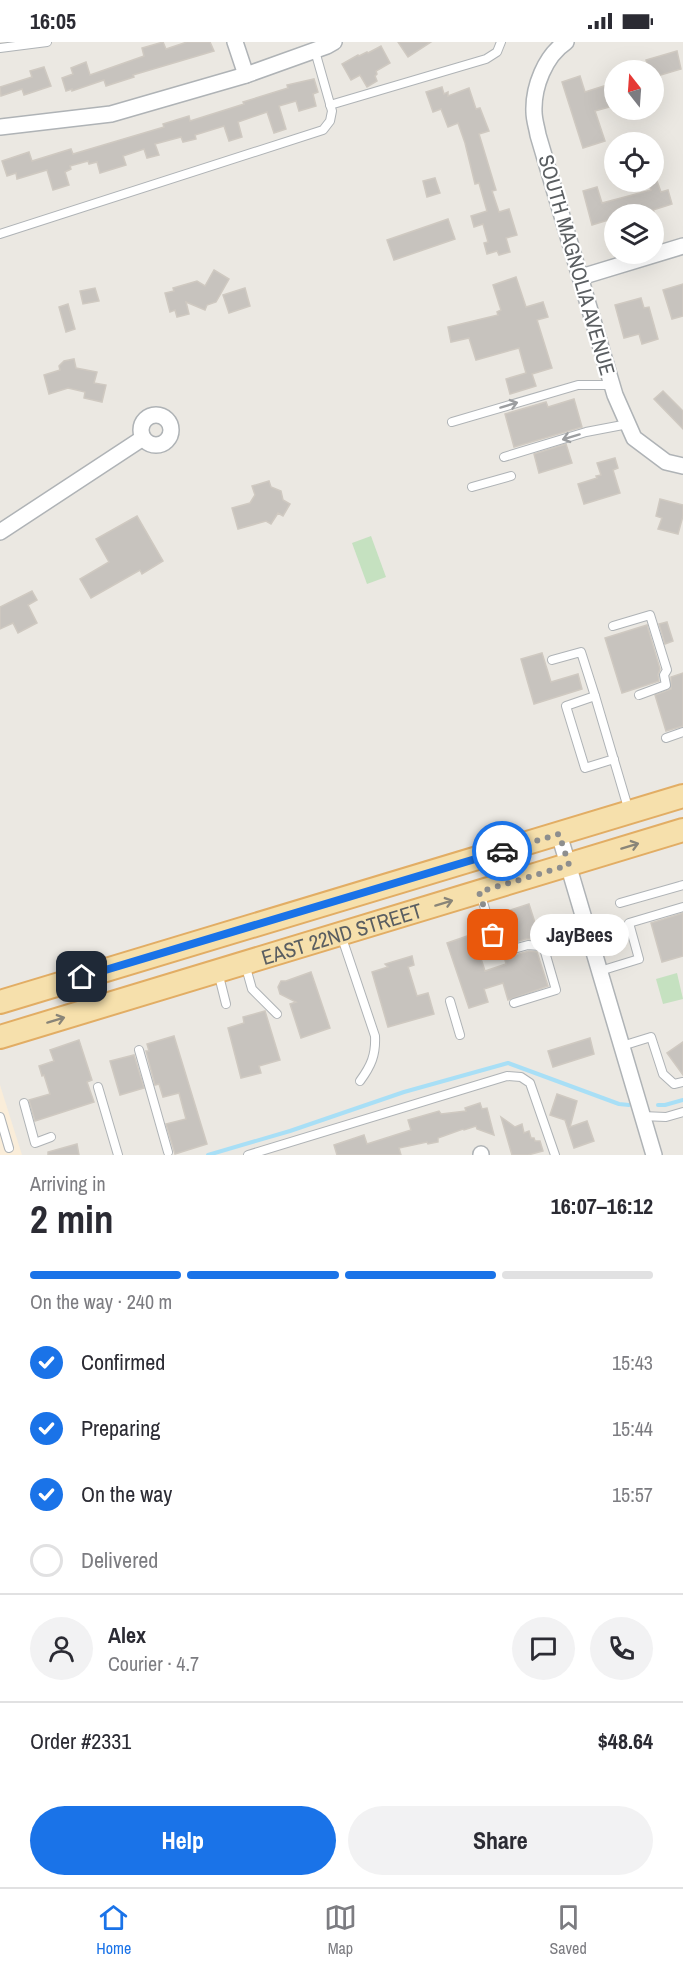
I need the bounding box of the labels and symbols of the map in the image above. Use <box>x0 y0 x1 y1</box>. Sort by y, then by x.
north arrow <box>604 60 664 120</box>
street label: SOUTH MAGNOLIA AVENUE <box>532 151 622 379</box>
one-way arrow <box>499 399 518 410</box>
one-way arrow <box>562 432 581 443</box>
courier <box>472 821 532 881</box>
one-way arrow <box>620 840 639 851</box>
street label: EAST 22ND STREET <box>258 895 426 971</box>
one-way arrow <box>434 897 453 908</box>
pin <box>467 909 518 960</box>
callout: JayBees <box>529 914 628 956</box>
pin <box>56 951 107 1002</box>
one-way arrow <box>46 1014 65 1025</box>

